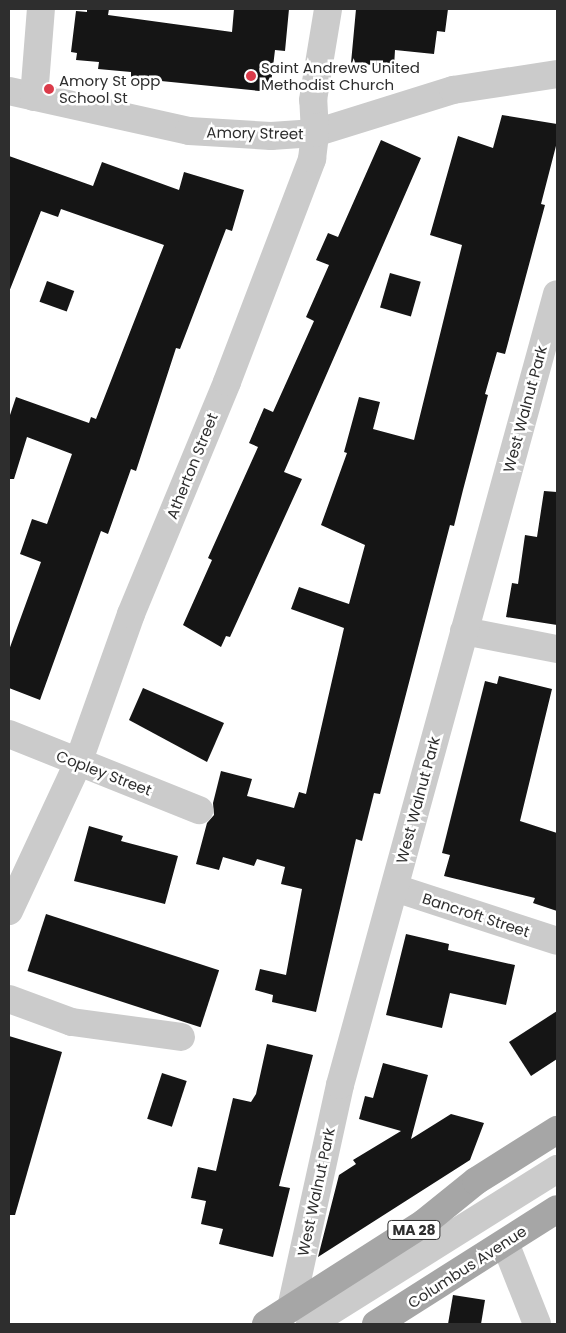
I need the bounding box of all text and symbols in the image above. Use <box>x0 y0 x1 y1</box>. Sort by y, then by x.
place label: Saint Andrews United Methodist Church <box>261 58 420 93</box>
marker: Saint Andrews United Methodist Church <box>245 70 257 82</box>
place label: Amory St opp School St <box>59 71 160 106</box>
marker: Amory St opp School St <box>43 83 55 95</box>
street label: Amory Street <box>206 123 304 143</box>
street label: West Walnut Park <box>499 344 551 474</box>
street label: Atherton Street <box>163 410 221 522</box>
street label: West Walnut Park <box>392 735 444 865</box>
street label: Copley Street <box>54 747 154 799</box>
street label: Bancroft Street <box>420 889 532 941</box>
street label: West Walnut Park <box>294 1126 338 1258</box>
road number: MA 28 <box>386 1218 442 1242</box>
street label: Columbus Avenue <box>404 1222 530 1312</box>

